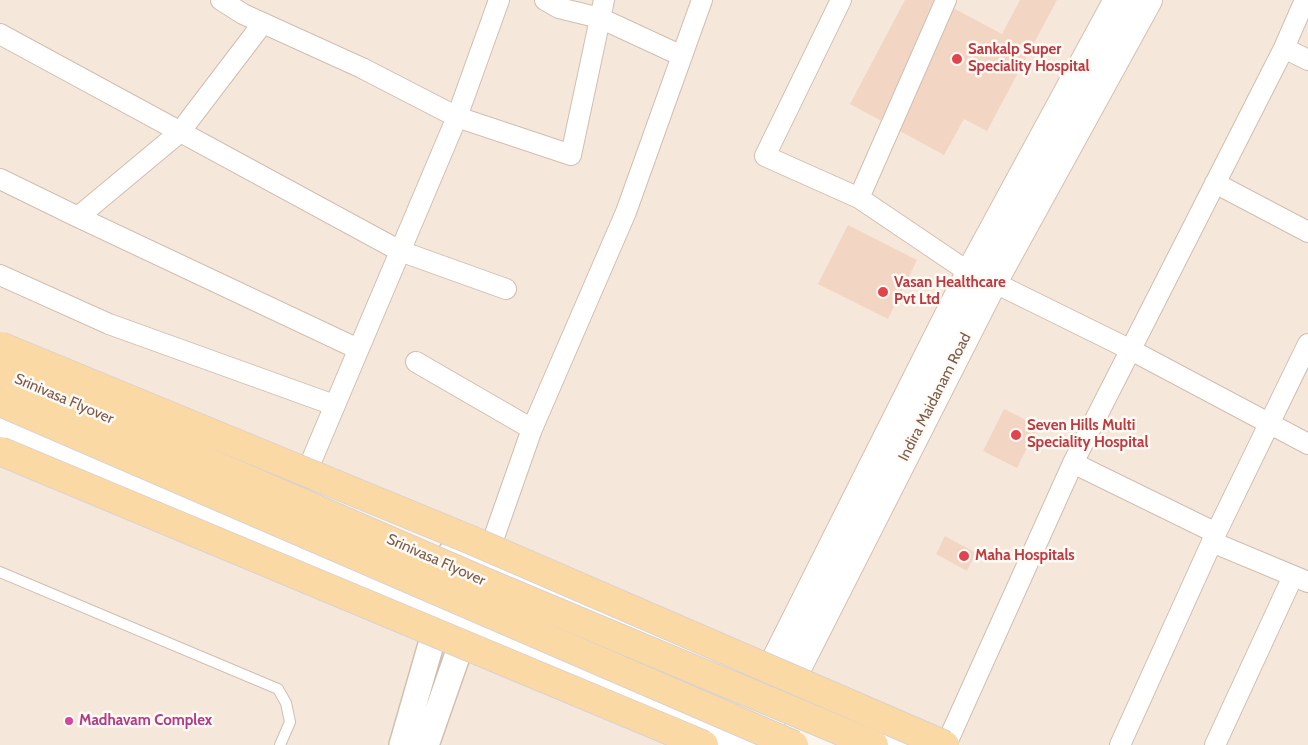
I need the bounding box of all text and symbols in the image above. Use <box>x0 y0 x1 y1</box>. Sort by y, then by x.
place label: Sankalp Super Speciality Hospital <box>968 41 1089 76</box>
marker: Sankalp Super Speciality Hospital <box>950 52 964 66</box>
place label: Vasan Healthcare Pvt Ltd <box>894 274 1006 309</box>
marker: Vasan Healthcare Pvt Ltd <box>876 285 890 299</box>
street label: Indira Maidanam Road <box>895 330 975 464</box>
street label: Srinivasa Flyover <box>12 370 116 428</box>
place label: Seven Hills Multi Speciality Hospital <box>1027 417 1148 452</box>
marker: Seven Hills Multi Speciality Hospital <box>1009 428 1023 442</box>
street label: Srinivasa Flyover <box>384 530 488 590</box>
place label: Maha Hospitals <box>975 547 1075 565</box>
marker: Maha Hospitals <box>957 549 971 563</box>
place label: Madhavam Complex <box>79 712 212 730</box>
marker: Madhavam Complex <box>63 715 75 727</box>

